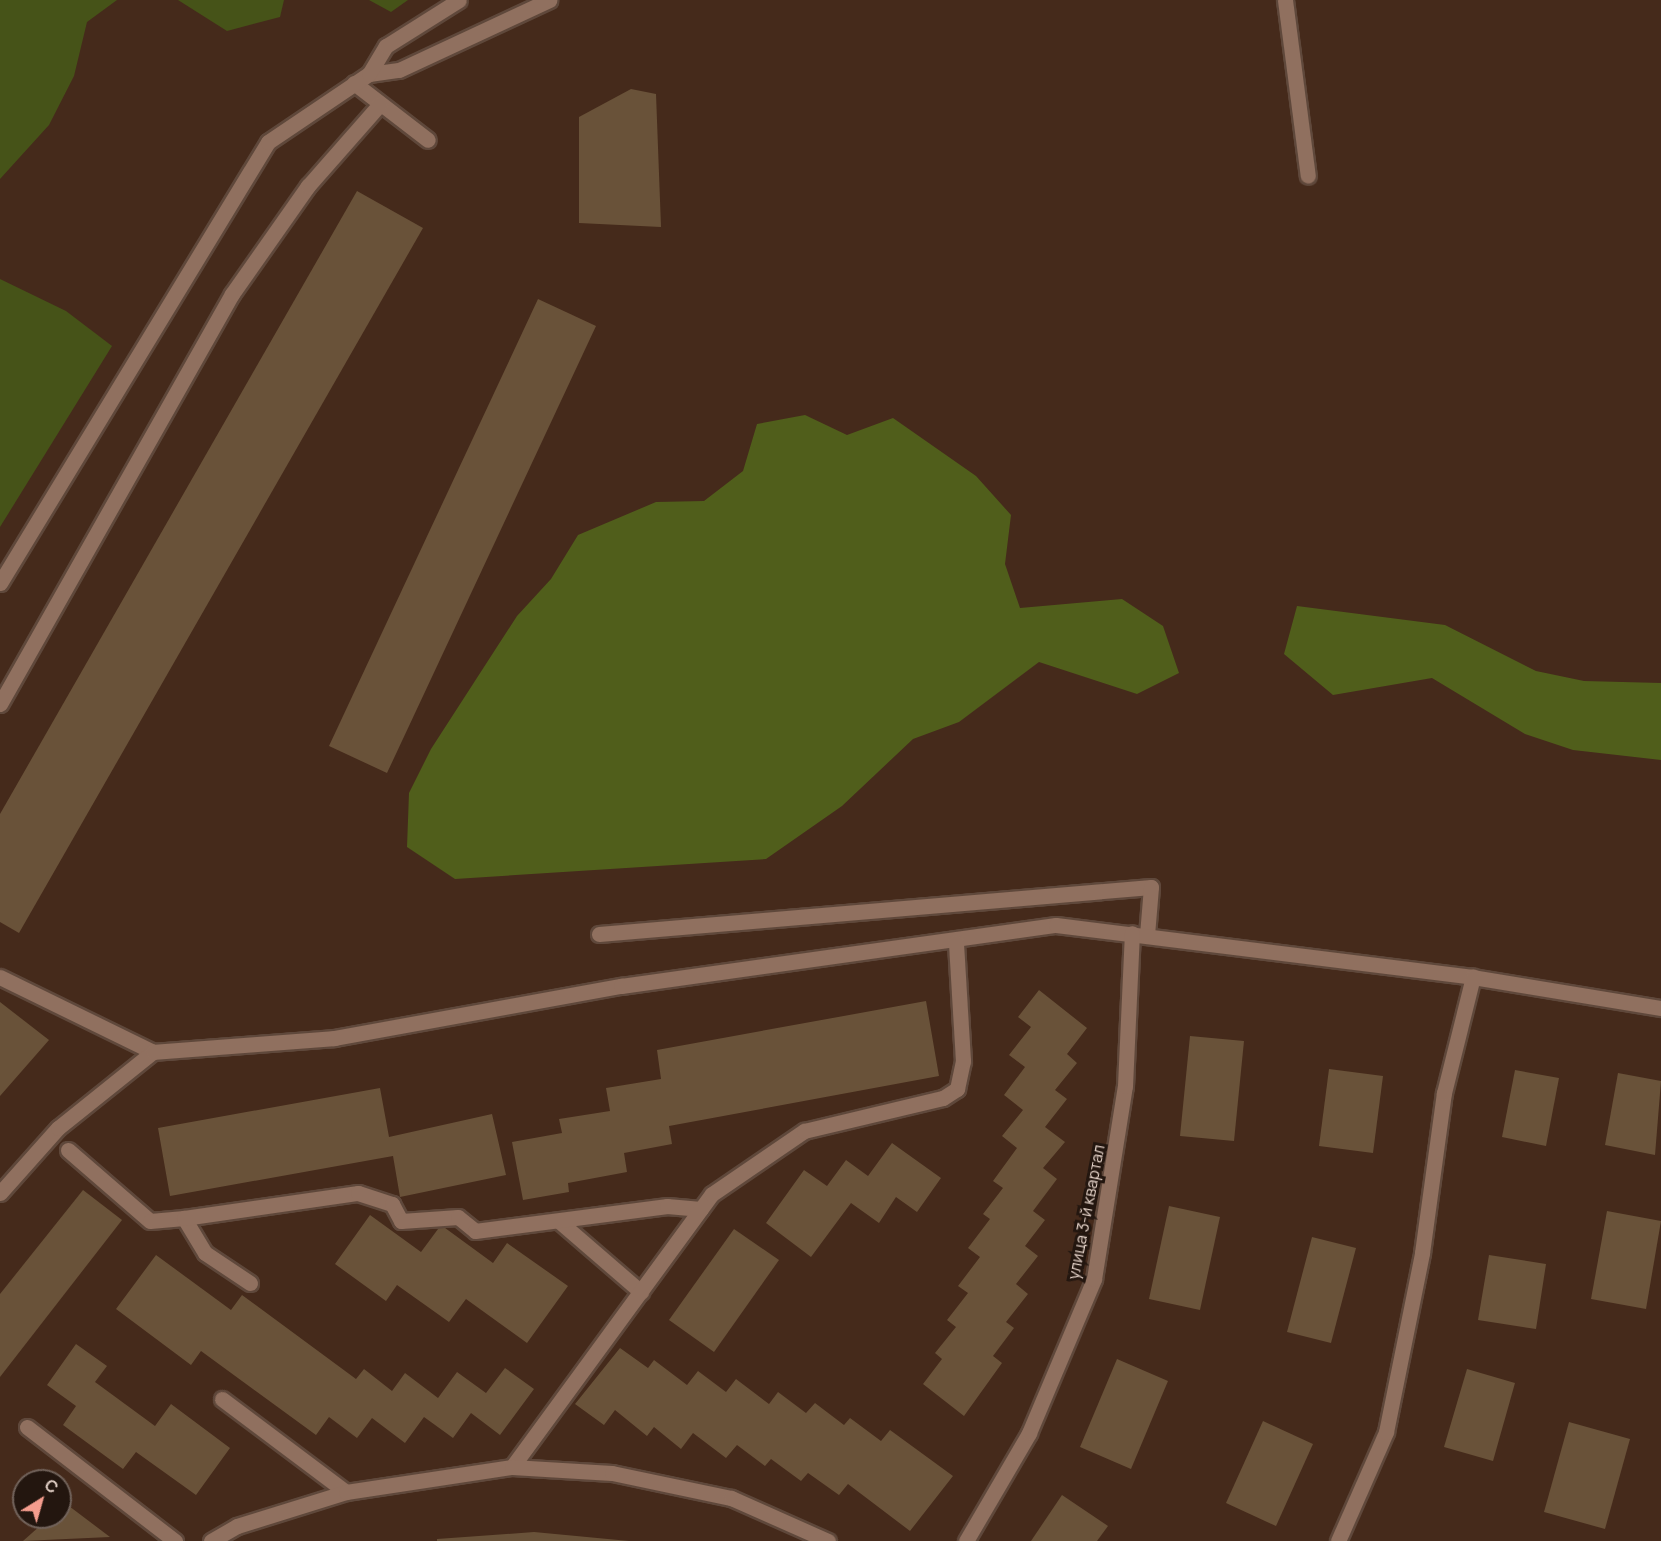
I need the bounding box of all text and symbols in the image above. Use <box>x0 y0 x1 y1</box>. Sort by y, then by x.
street label: улица 3-й квартал <box>1064 1143 1108 1281</box>
north arrow <box>12 1469 72 1529</box>
text: С <box>40 1474 63 1499</box>

